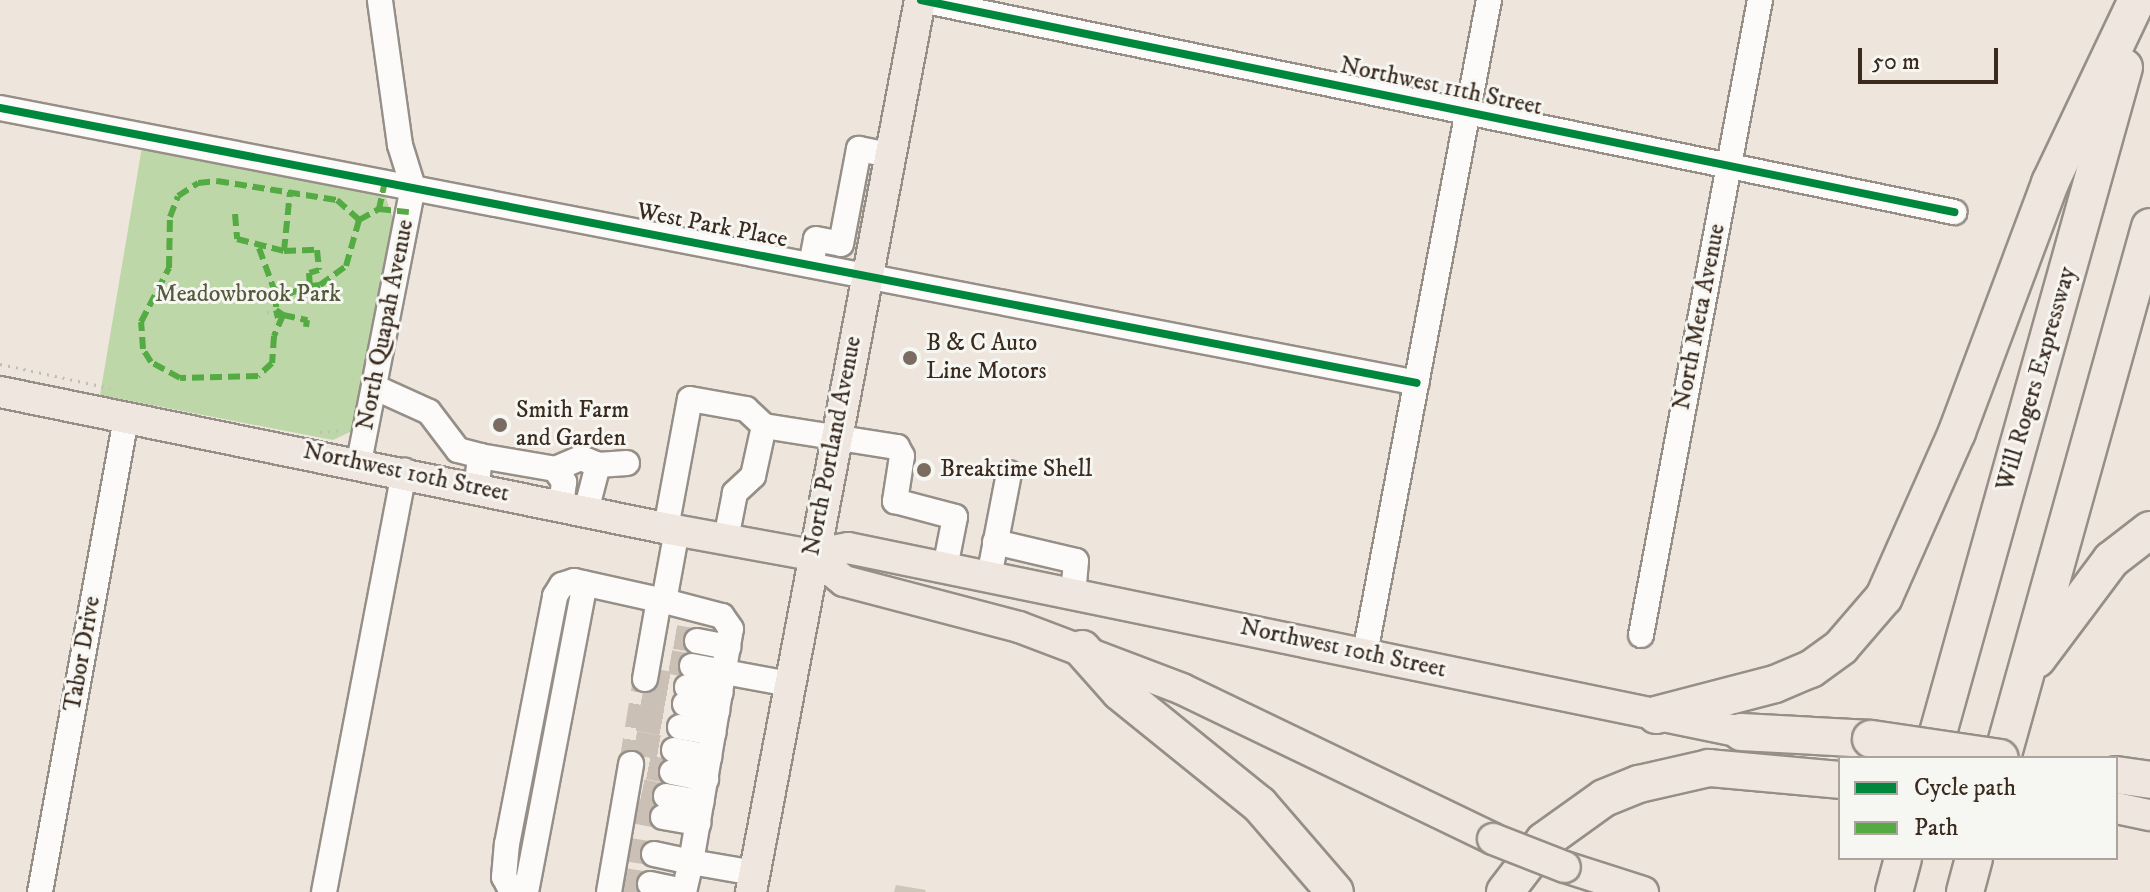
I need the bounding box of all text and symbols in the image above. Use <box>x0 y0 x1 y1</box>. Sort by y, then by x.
scale bar <box>1862 32 2002 82</box>
text: 50 m <box>1872 47 1920 77</box>
street label: Northwest 11th Street <box>1337 52 1545 122</box>
street label: West Park Place <box>634 197 790 255</box>
street label: North Quapah Avenue <box>351 217 421 433</box>
street label: North Meta Avenue <box>1668 222 1732 412</box>
street label: Will Rogers Expressway <box>1991 264 2083 494</box>
park label: Meadowbrook Park <box>155 281 341 309</box>
place label: B & C Auto Line Motors <box>926 330 1047 386</box>
street label: North Portland Avenue <box>798 334 868 558</box>
marker: B & C Auto Line Motors <box>901 349 919 367</box>
place label: Smith Farm and Garden <box>516 397 629 453</box>
marker: Smith Farm and Garden <box>491 416 509 434</box>
street label: Northwest 10th Street <box>300 437 512 509</box>
place label: Breaktime Shell <box>940 456 1092 484</box>
marker: Breaktime Shell <box>915 461 933 479</box>
street label: Tabor Drive <box>59 594 107 714</box>
street label: Northwest 10th Street <box>1237 613 1449 685</box>
legend <box>1838 756 2118 860</box>
text: Cycle path <box>1914 773 2016 803</box>
text: Path <box>1914 813 1958 843</box>

